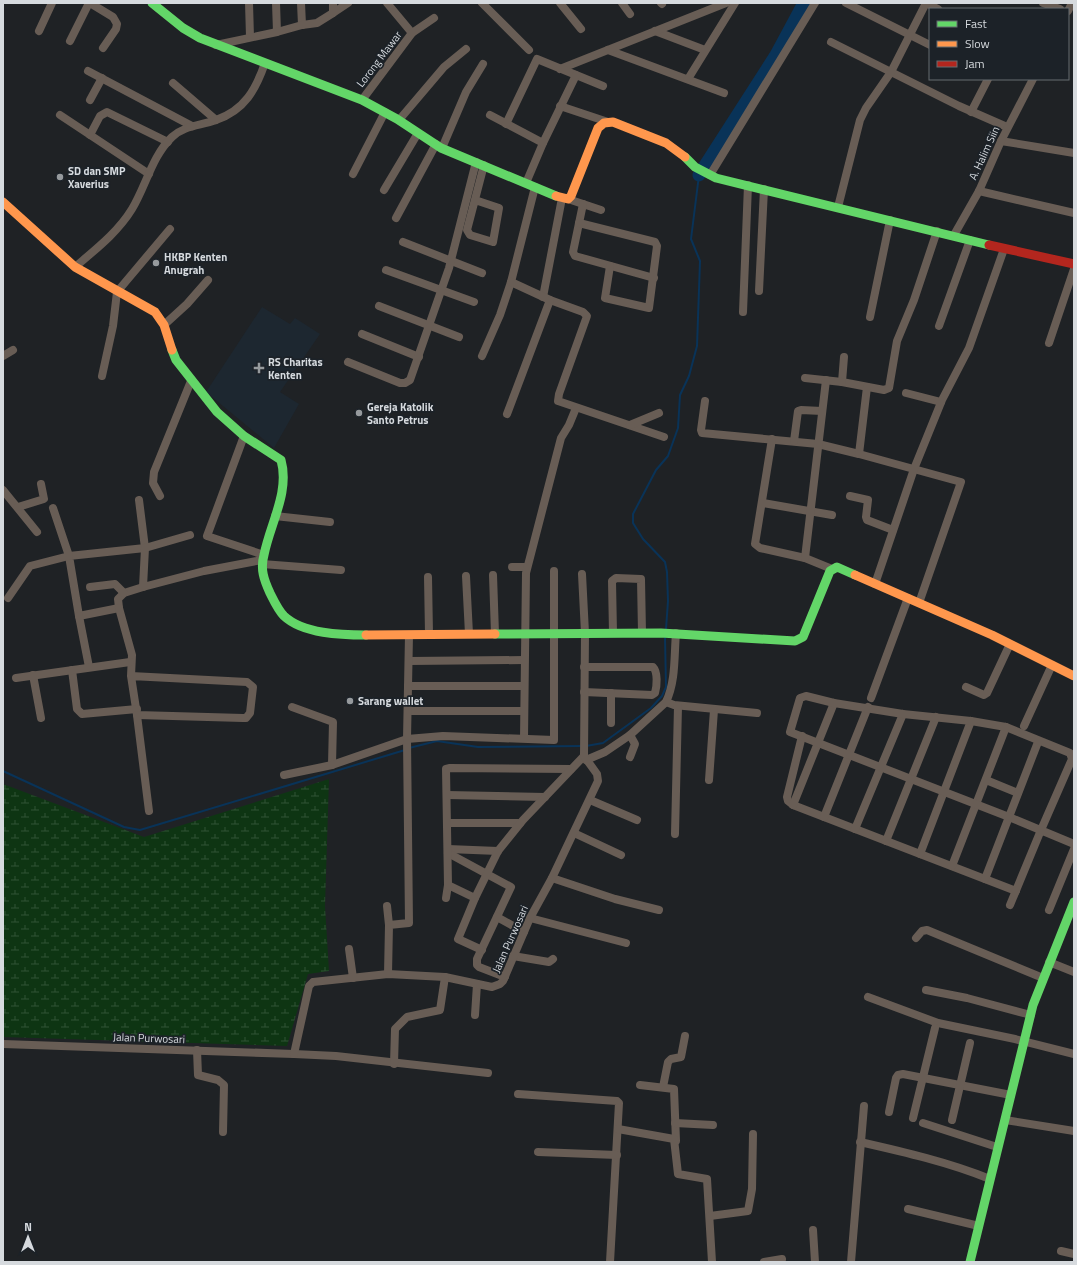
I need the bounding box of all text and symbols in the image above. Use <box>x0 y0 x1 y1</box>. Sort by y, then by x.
legend <box>929 8 1069 80</box>
text: Fast <box>965 14 988 33</box>
street label: Lorong Mawar <box>352 27 406 91</box>
text: Slow <box>965 34 990 53</box>
text: Jam <box>965 54 985 73</box>
street label: A. Halim Siin <box>965 123 1003 182</box>
place label: SD dan SMP Xaverius <box>68 163 126 192</box>
marker: SD dan SMP Xaverius <box>55 172 65 182</box>
place label: HKBP Kenten Anugrah <box>164 249 227 278</box>
marker: HKBP Kenten Anugrah <box>151 258 161 268</box>
place label: RS Charitas Kenten <box>268 354 323 383</box>
marker: RS Charitas Kenten <box>253 362 265 374</box>
place label: Gereja Katolik Santo Petrus <box>367 399 434 428</box>
marker: Gereja Katolik Santo Petrus <box>354 408 364 418</box>
place label: Sarang wallet <box>358 693 423 709</box>
marker: Sarang wallet <box>345 696 355 706</box>
street label: Jalan Purwosari <box>488 903 532 975</box>
street label: Jalan Purwosari <box>113 1029 185 1047</box>
north arrow <box>8 1217 48 1257</box>
text: N <box>24 1219 32 1235</box>

